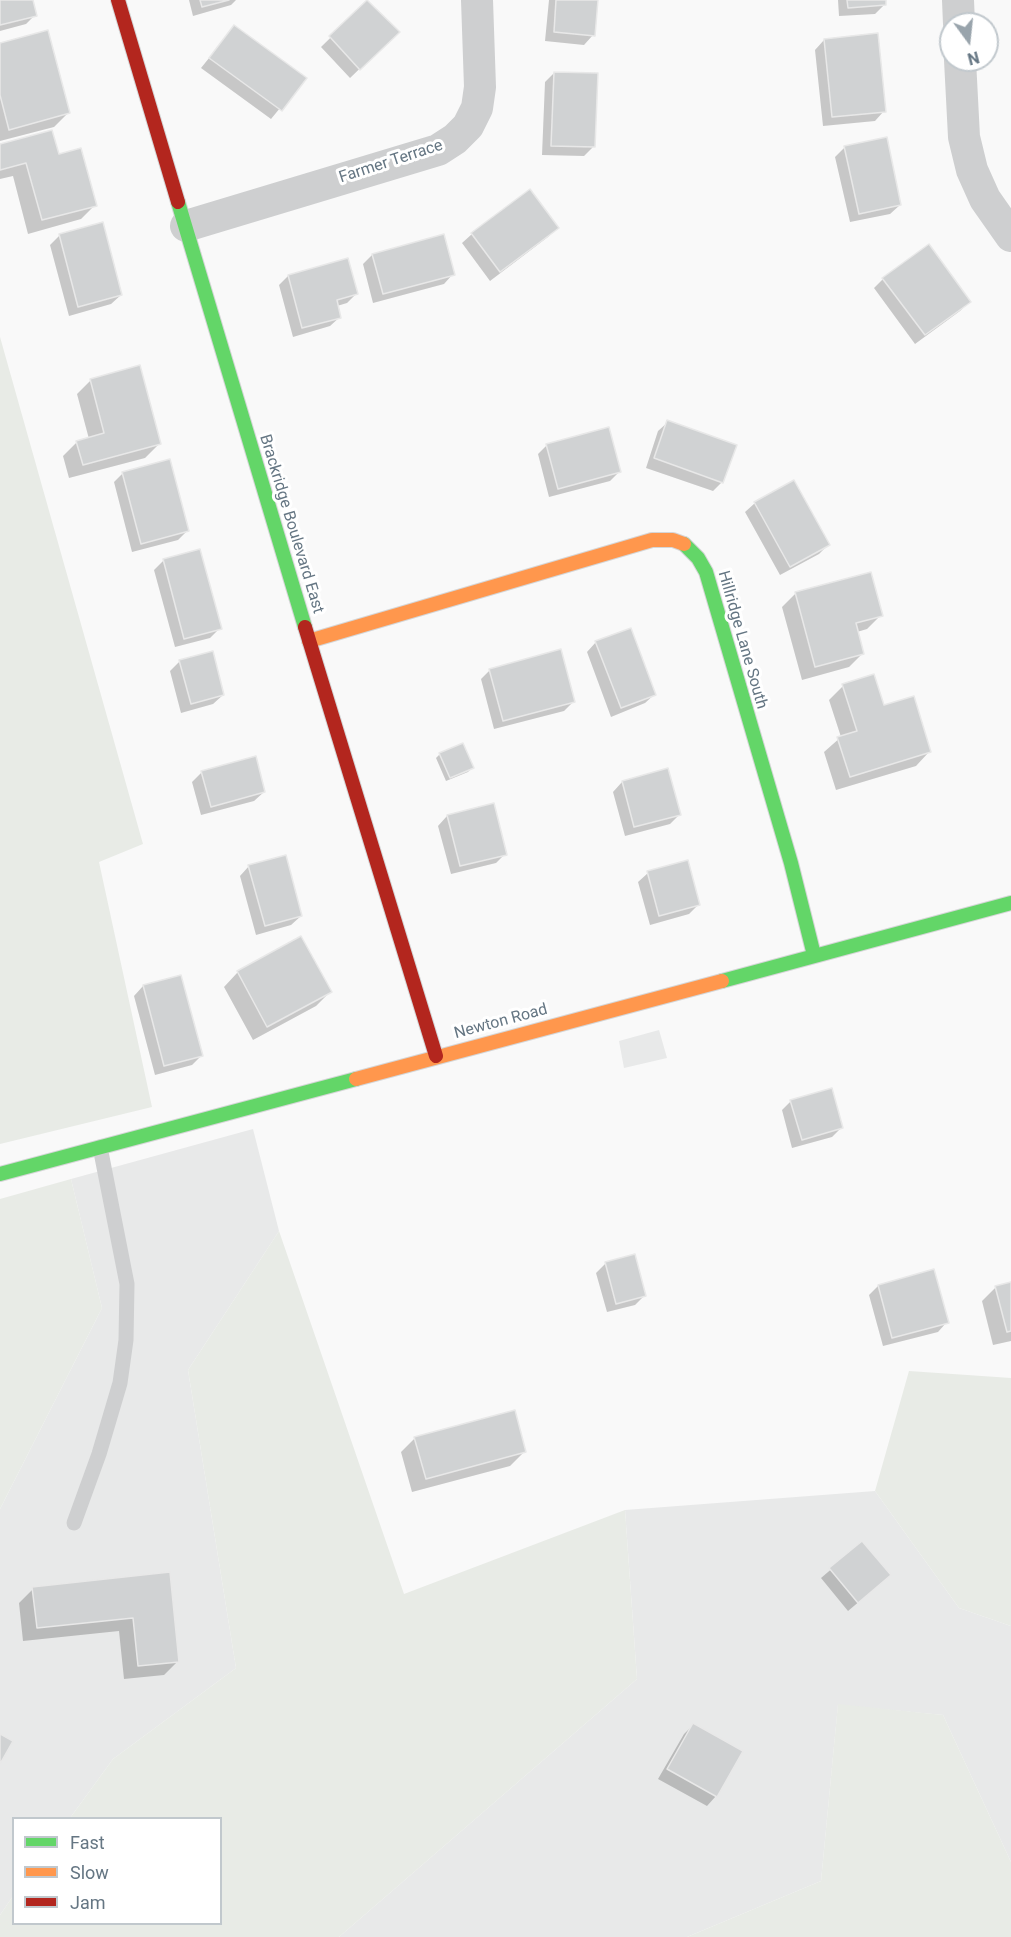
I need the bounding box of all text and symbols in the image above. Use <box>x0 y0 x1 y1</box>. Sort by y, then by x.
north arrow <box>939 12 999 72</box>
text: N <box>965 47 981 69</box>
street label: Farmer Terrace <box>337 136 445 188</box>
street label: Brackridge Boulevard East <box>255 432 327 616</box>
street label: Hillridge Lane South <box>713 569 771 711</box>
street label: Newton Road <box>452 1000 550 1044</box>
legend <box>12 1817 222 1925</box>
text: Fast <box>70 1832 105 1853</box>
text: Slow <box>70 1862 109 1883</box>
text: Jam <box>70 1892 106 1913</box>

